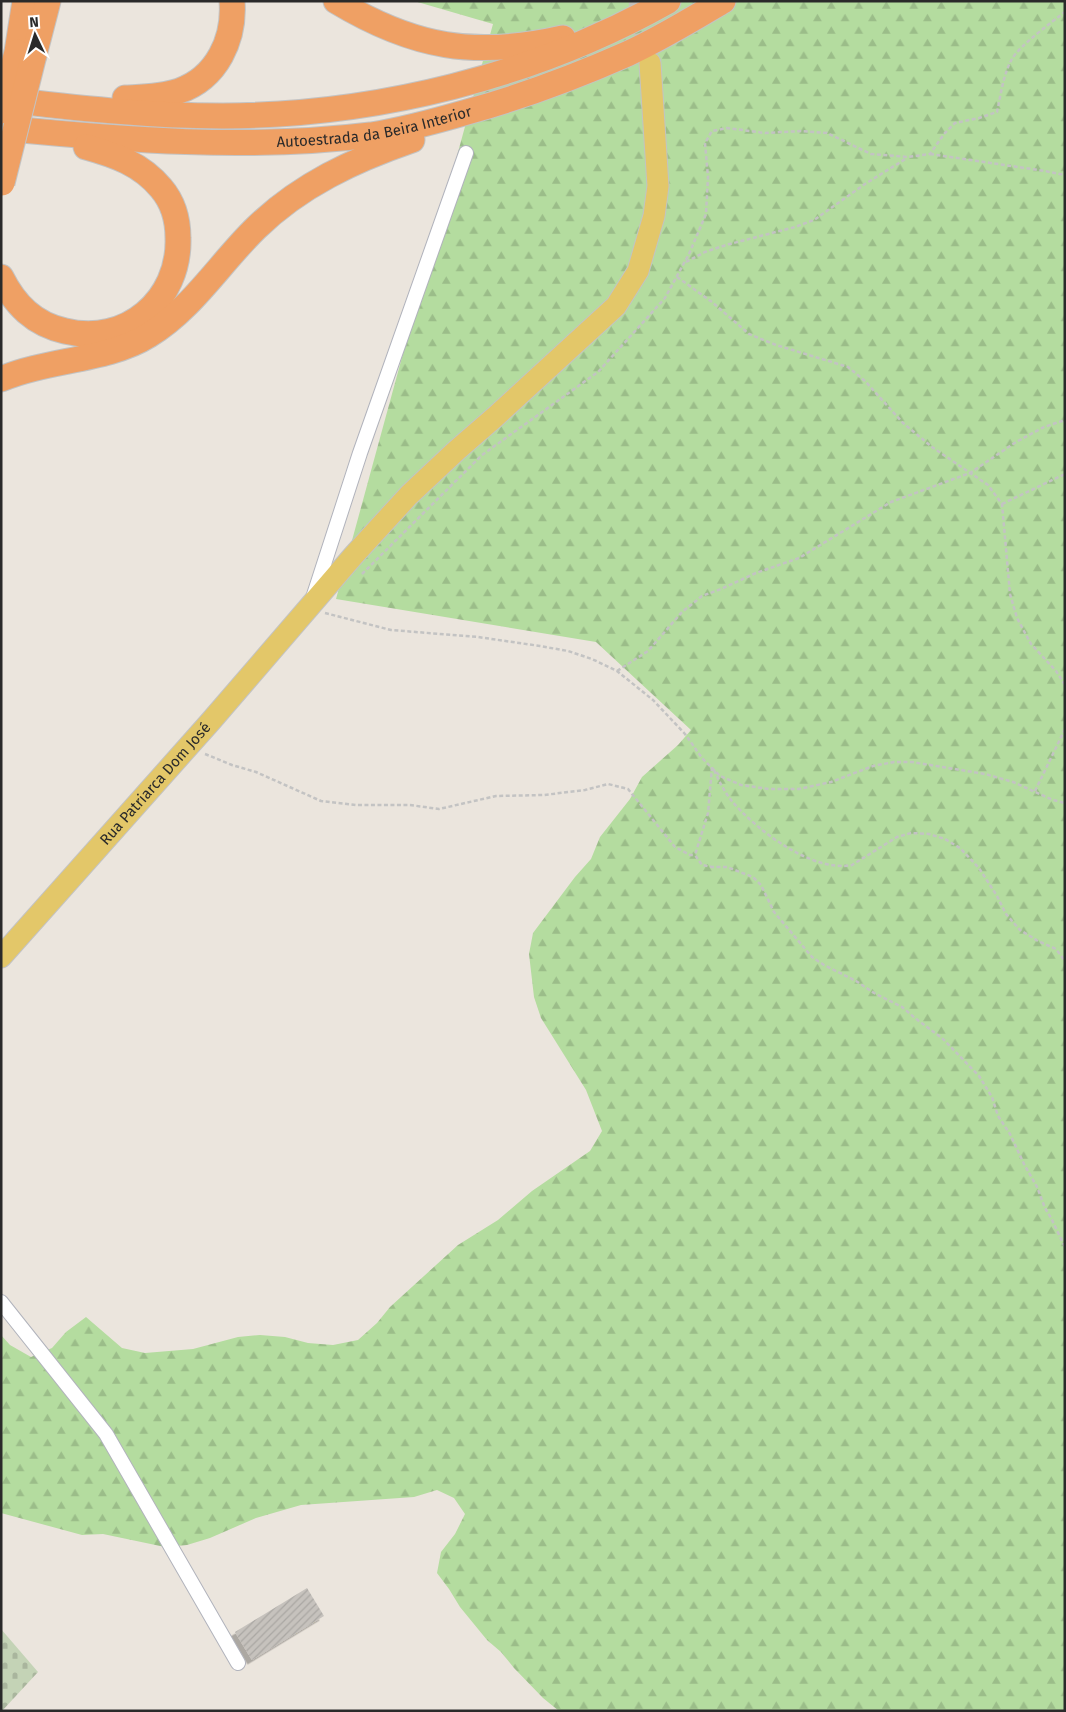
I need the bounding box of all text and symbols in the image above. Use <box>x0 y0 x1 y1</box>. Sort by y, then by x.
north arrow <box>10 10 60 60</box>
text: N <box>29 14 39 31</box>
street label: Autoestrada da Beira Interior <box>276 102 474 151</box>
street label: Rua Patriarca Dom José <box>96 719 214 849</box>

